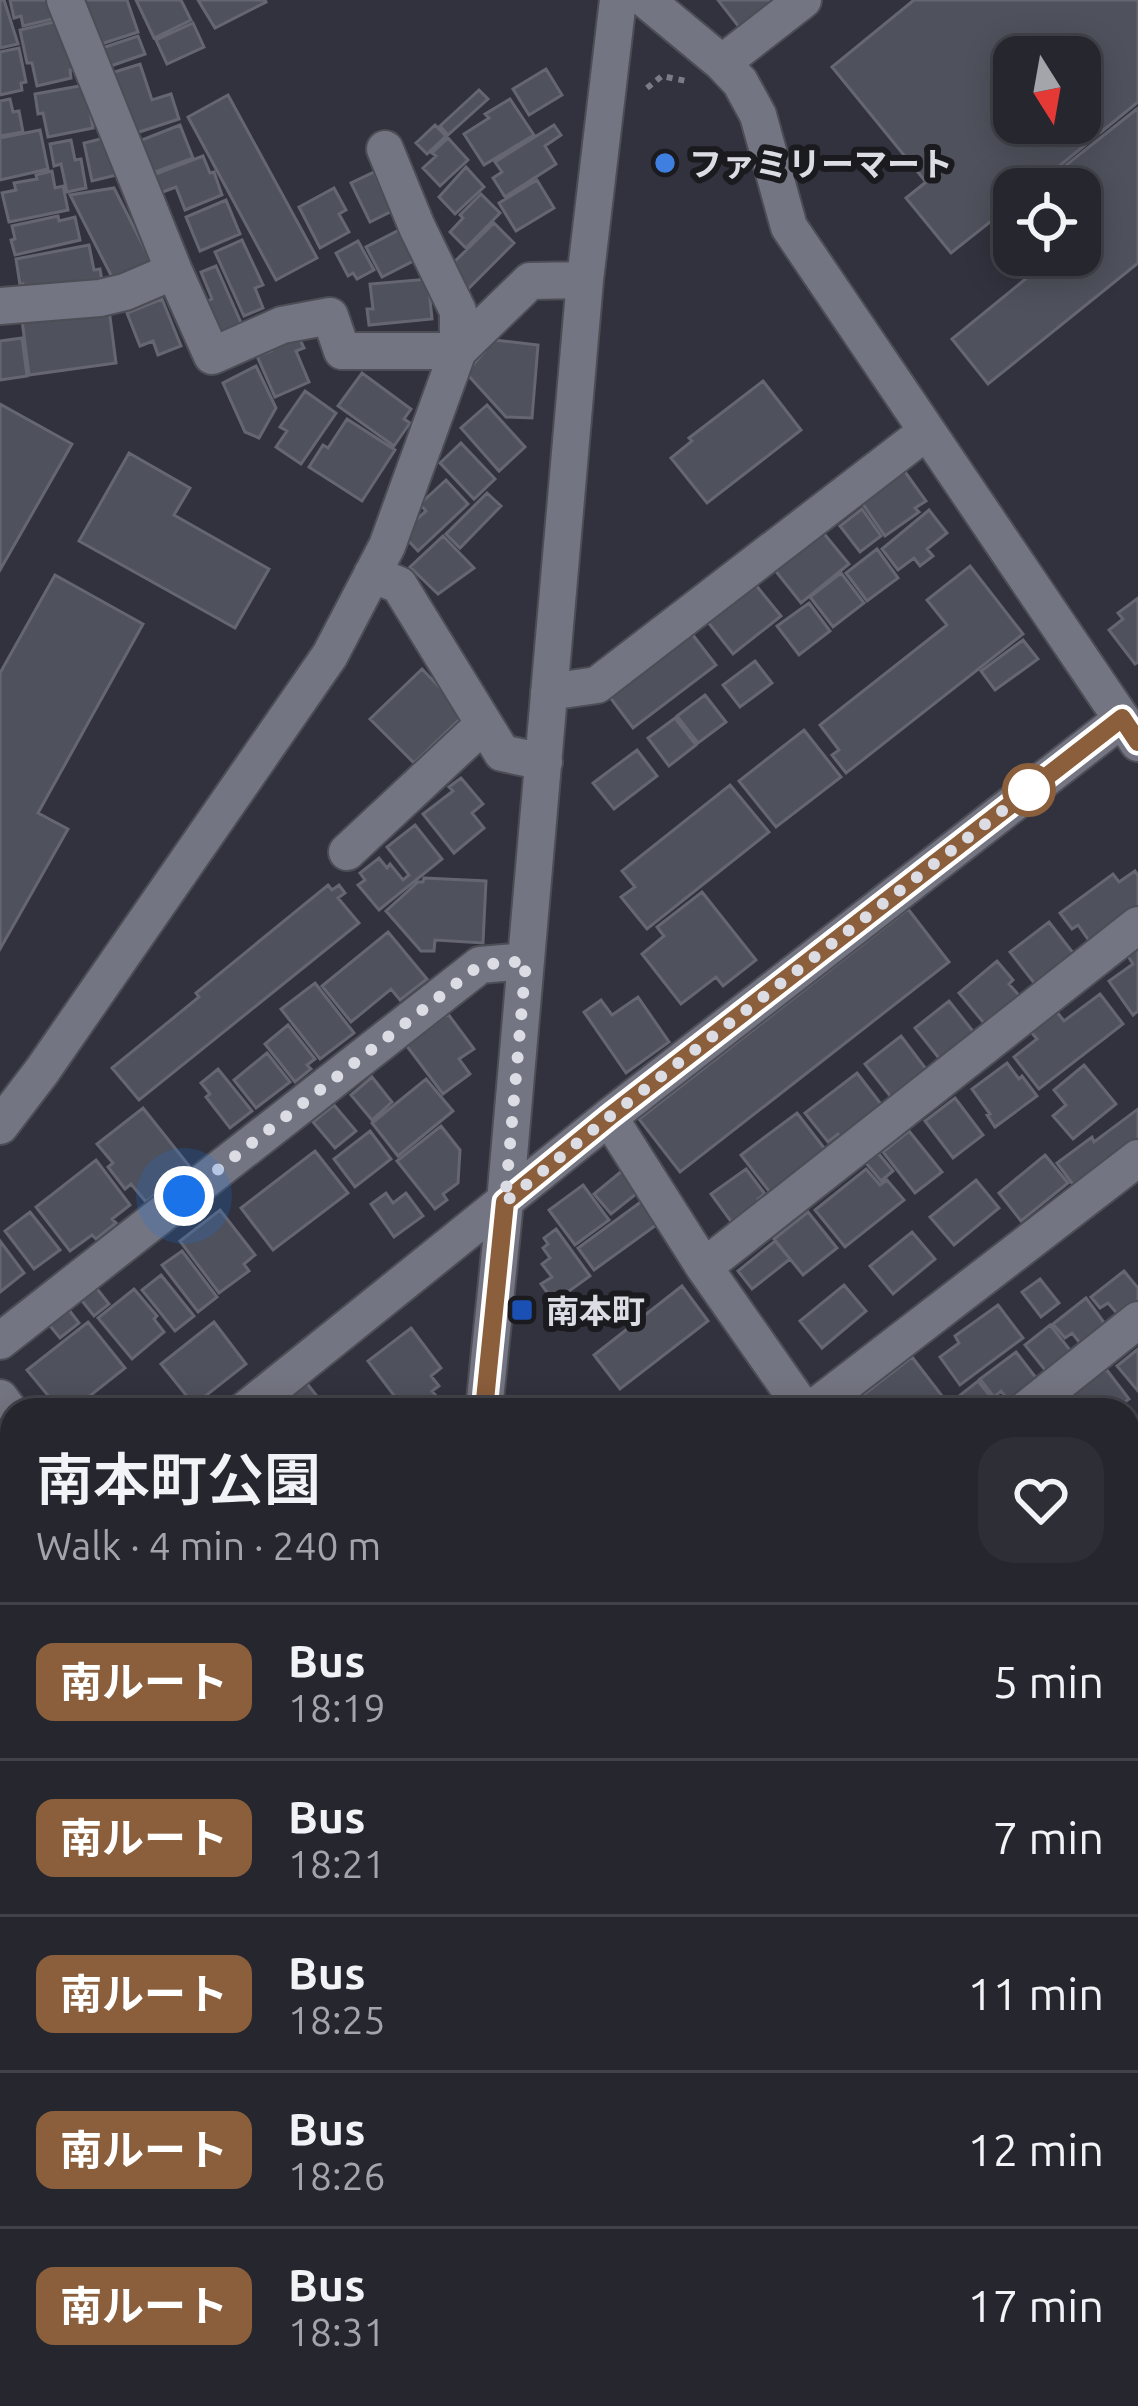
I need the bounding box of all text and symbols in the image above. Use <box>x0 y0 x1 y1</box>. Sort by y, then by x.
north arrow <box>993 36 1101 144</box>
map controls <box>993 36 1101 276</box>
place label: ファミリーマート <box>689 145 953 182</box>
marker: ファミリーマート <box>652 150 678 176</box>
button: locate <box>993 168 1101 276</box>
unlabelled marker <box>1004 765 1054 815</box>
your location <box>154 1166 214 1226</box>
place label: 南本町 <box>546 1292 645 1329</box>
marker: 南本町 <box>509 1297 535 1323</box>
button: heart <box>978 1437 1104 1563</box>
text: 南本町公園 <box>36 1447 321 1511</box>
text: Walk · 4 min · 240 m <box>36 1524 381 1567</box>
text: Bus <box>288 1635 365 1686</box>
text: 5 min <box>993 1656 1104 1707</box>
text: 南ルート <box>60 1658 228 1705</box>
text: 18:19 <box>288 1686 386 1729</box>
text: Bus <box>288 1791 365 1842</box>
text: 7 min <box>993 1812 1104 1863</box>
text: 南ルート <box>60 1814 228 1861</box>
text: 18:21 <box>288 1842 386 1885</box>
text: Bus <box>288 1947 365 1998</box>
text: 11 min <box>967 1968 1104 2019</box>
text: 南ルート <box>60 1970 228 2017</box>
text: 18:25 <box>288 1998 386 2041</box>
text: Bus <box>288 2103 365 2154</box>
text: 12 min <box>967 2124 1104 2175</box>
text: 南ルート <box>60 2126 228 2173</box>
text: 18:26 <box>288 2154 386 2197</box>
text: Bus <box>288 2259 365 2310</box>
text: 17 min <box>967 2280 1104 2331</box>
text: 南ルート <box>60 2282 228 2329</box>
text: 18:31 <box>288 2310 386 2353</box>

